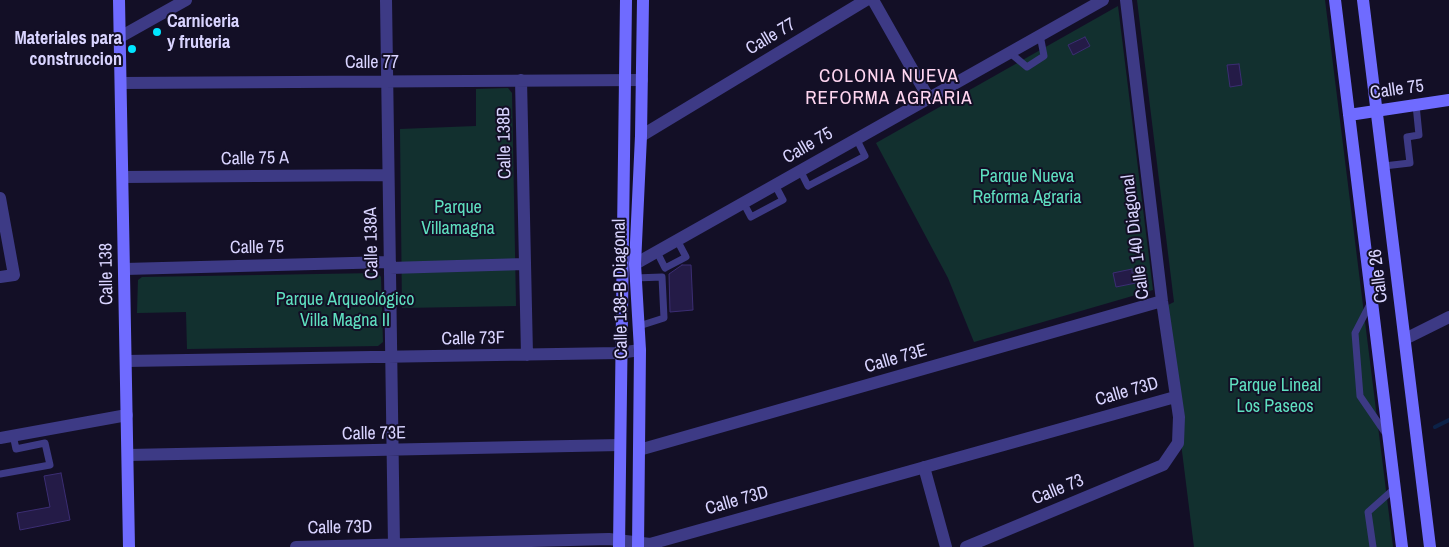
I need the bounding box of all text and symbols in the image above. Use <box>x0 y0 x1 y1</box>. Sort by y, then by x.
place label: Carniceria y fruteria <box>167 11 239 54</box>
street label: Calle 77 <box>742 14 800 60</box>
marker: Carniceria y fruteria <box>151 26 163 38</box>
place label: Materiales para construccion <box>15 28 122 70</box>
marker: Materiales para construccion <box>126 43 138 55</box>
street label: Calle 77 <box>345 52 399 74</box>
district label: COLONIA NUEVA REFORMA AGRARIA <box>803 66 975 110</box>
street label: Calle 75 <box>1369 76 1425 104</box>
street label: Calle 138B <box>494 107 516 179</box>
street label: Calle 75 <box>779 123 837 169</box>
street label: Calle 75 A <box>221 148 289 170</box>
park label: Parque Nueva Reforma Agraria <box>972 166 1082 208</box>
street label: Calle 140 Diagonal <box>1118 173 1154 301</box>
park label: Parque Villamagna <box>421 197 495 240</box>
street label: Calle 138A <box>361 207 383 279</box>
street label: Calle 138-B Diagonal <box>609 219 633 359</box>
street label: Calle 75 <box>230 237 284 259</box>
street label: Calle 138 <box>96 243 118 305</box>
street label: Calle 26 <box>1365 248 1393 304</box>
park label: Parque Arqueológico Villa Magna II <box>276 289 414 332</box>
street label: Calle 73F <box>441 328 505 350</box>
street label: Calle 73E <box>862 340 930 378</box>
street label: Calle 73D <box>1093 373 1161 411</box>
park label: Parque Lineal Los Paseos <box>1229 375 1321 418</box>
street label: Calle 73E <box>342 423 406 445</box>
street label: Calle 73 <box>1029 470 1087 510</box>
street label: Calle 73D <box>703 482 771 520</box>
street label: Calle 73D <box>307 517 373 539</box>

